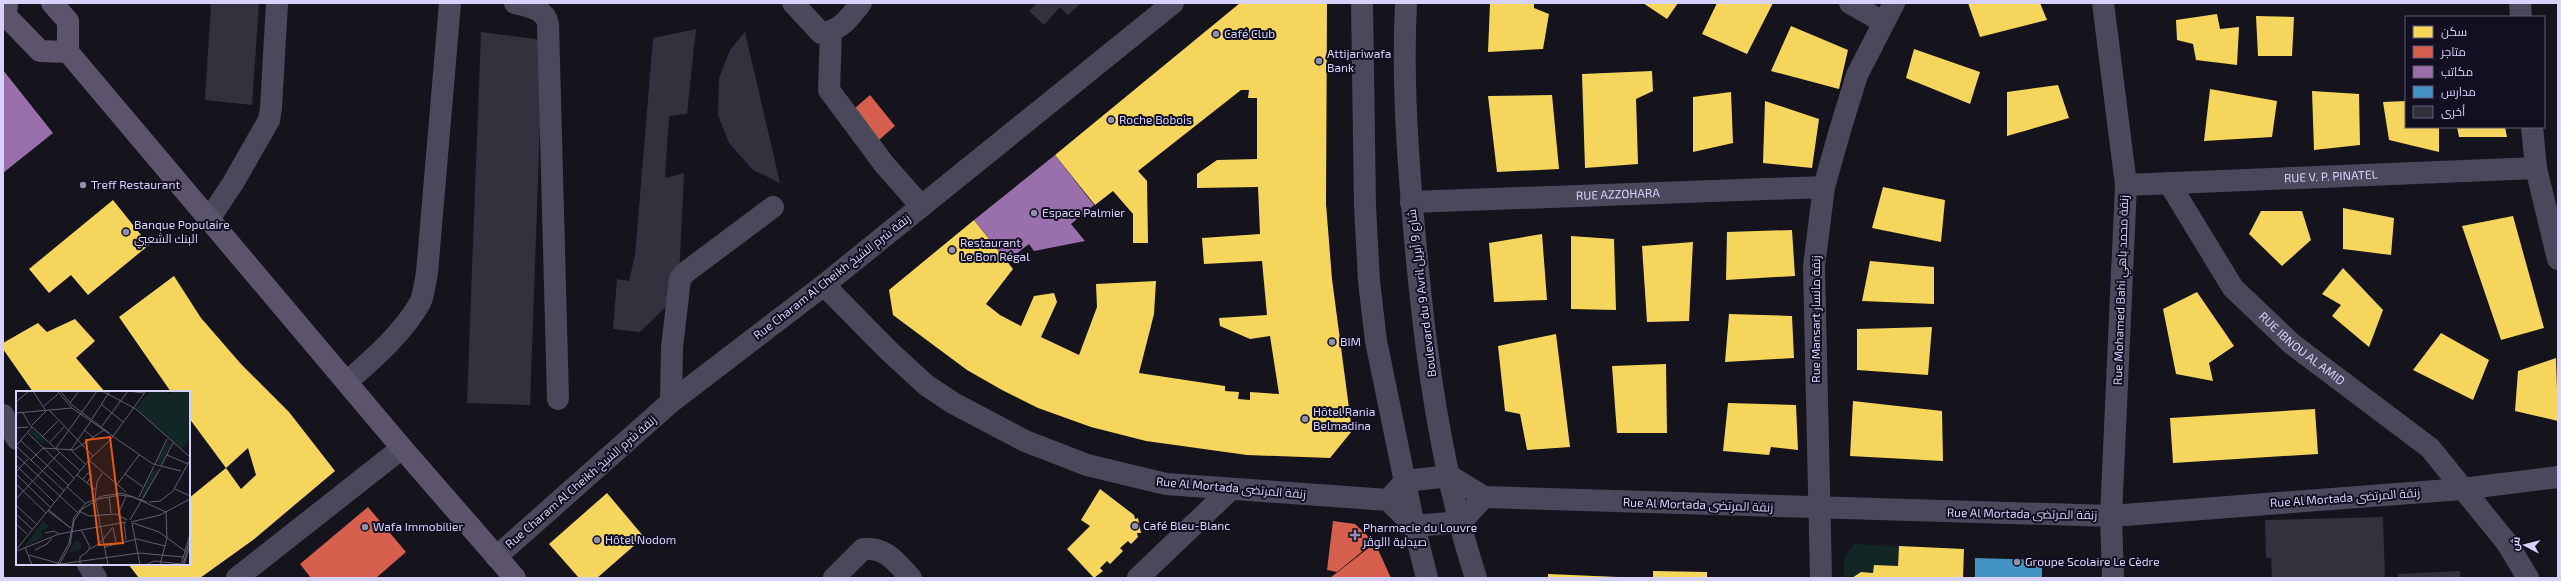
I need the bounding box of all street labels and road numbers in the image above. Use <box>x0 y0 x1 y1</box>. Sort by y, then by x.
street label: RUE V. P. PINATEL <box>2284 167 2378 184</box>
street label: RUE AZZOHARA <box>1576 185 1661 202</box>
street label: Rue Mohamed Bahi زنقة محمد باهي <box>2110 195 2134 385</box>
street label: Boulevard du 9 Avril شارع 9 أبريل <box>1404 208 1440 378</box>
street label: Rue Charam Al Cheikh زنقة شرم الشيخ <box>750 211 914 343</box>
street label: Rue Mansart زنقة مانسار <box>1808 255 1823 383</box>
street label: RUE IBNOU AL AMID <box>2257 309 2348 388</box>
street label: Rue Charam Al Cheikh زنقة شرم الشيخ <box>502 412 660 552</box>
street label: Rue Al Mortada زنقة المرتضى <box>1155 473 1307 502</box>
street label: Rue Al Mortada زنقة المرتضى <box>2269 485 2421 510</box>
street label: Rue Al Mortada زنقة المرتضى <box>1623 494 1773 515</box>
street label: Rue Al Mortada زنقة المرتضى <box>1947 505 2097 522</box>

